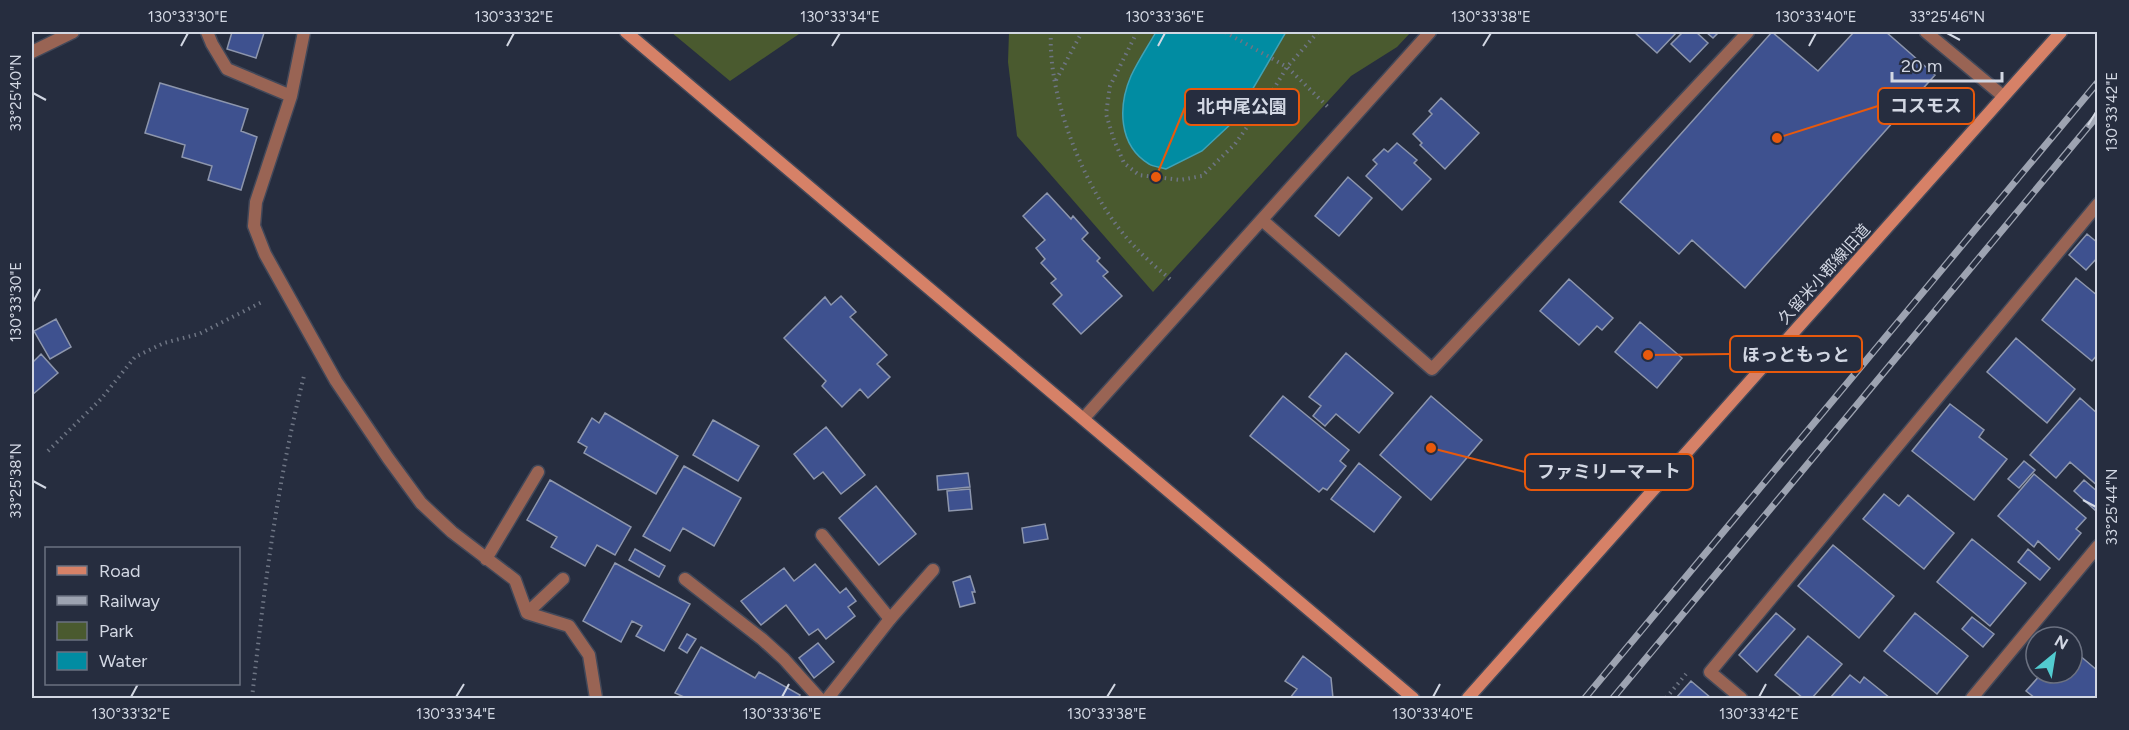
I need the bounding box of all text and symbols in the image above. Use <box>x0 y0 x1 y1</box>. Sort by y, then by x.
text: 130°33'30"E <box>148 8 228 26</box>
text: 130°33'32"E <box>474 8 554 26</box>
text: 130°33'34"E <box>800 8 880 26</box>
text: 130°33'36"E <box>1125 8 1205 26</box>
text: 130°33'38"E <box>1451 8 1531 26</box>
text: 130°33'40"E <box>1775 8 1857 26</box>
text: 33°25'46"N <box>1909 8 1985 26</box>
scale bar <box>1892 45 2002 83</box>
text: 33°25'40"N <box>7 54 25 132</box>
text: 20 m <box>1901 55 1942 77</box>
text: 130°33'42"E <box>2103 72 2121 152</box>
callout: コスモス <box>1878 88 1974 124</box>
callout: 北中尾公園 <box>1185 89 1299 125</box>
text: コスモス <box>1890 95 1962 117</box>
text: 北中尾公園 <box>1197 96 1287 118</box>
street label: 久留米小郡線旧道 <box>1774 220 1874 328</box>
text: 130°33'30"E <box>7 262 25 342</box>
callout: ほっともっと <box>1730 336 1862 372</box>
text: ほっともっと <box>1742 344 1850 366</box>
text: 33°25'38"N <box>7 443 25 519</box>
callout: ファミリーマート <box>1525 454 1693 490</box>
text: ファミリーマート <box>1537 461 1681 483</box>
text: 33°25'44"N <box>2103 469 2121 545</box>
legend <box>45 547 240 685</box>
text: Road <box>99 560 140 582</box>
text: Railway <box>99 590 161 612</box>
text: Park <box>99 620 134 642</box>
north arrow <box>2024 625 2084 685</box>
text: N <box>2051 631 2071 654</box>
text: Water <box>99 650 147 672</box>
text: 130°33'32"E <box>91 705 171 723</box>
text: 130°33'34"E <box>416 705 496 723</box>
text: 130°33'36"E <box>742 705 822 723</box>
text: 130°33'38"E <box>1067 705 1147 723</box>
text: 130°33'40"E <box>1392 705 1474 723</box>
text: 130°33'42"E <box>1719 705 1799 723</box>

